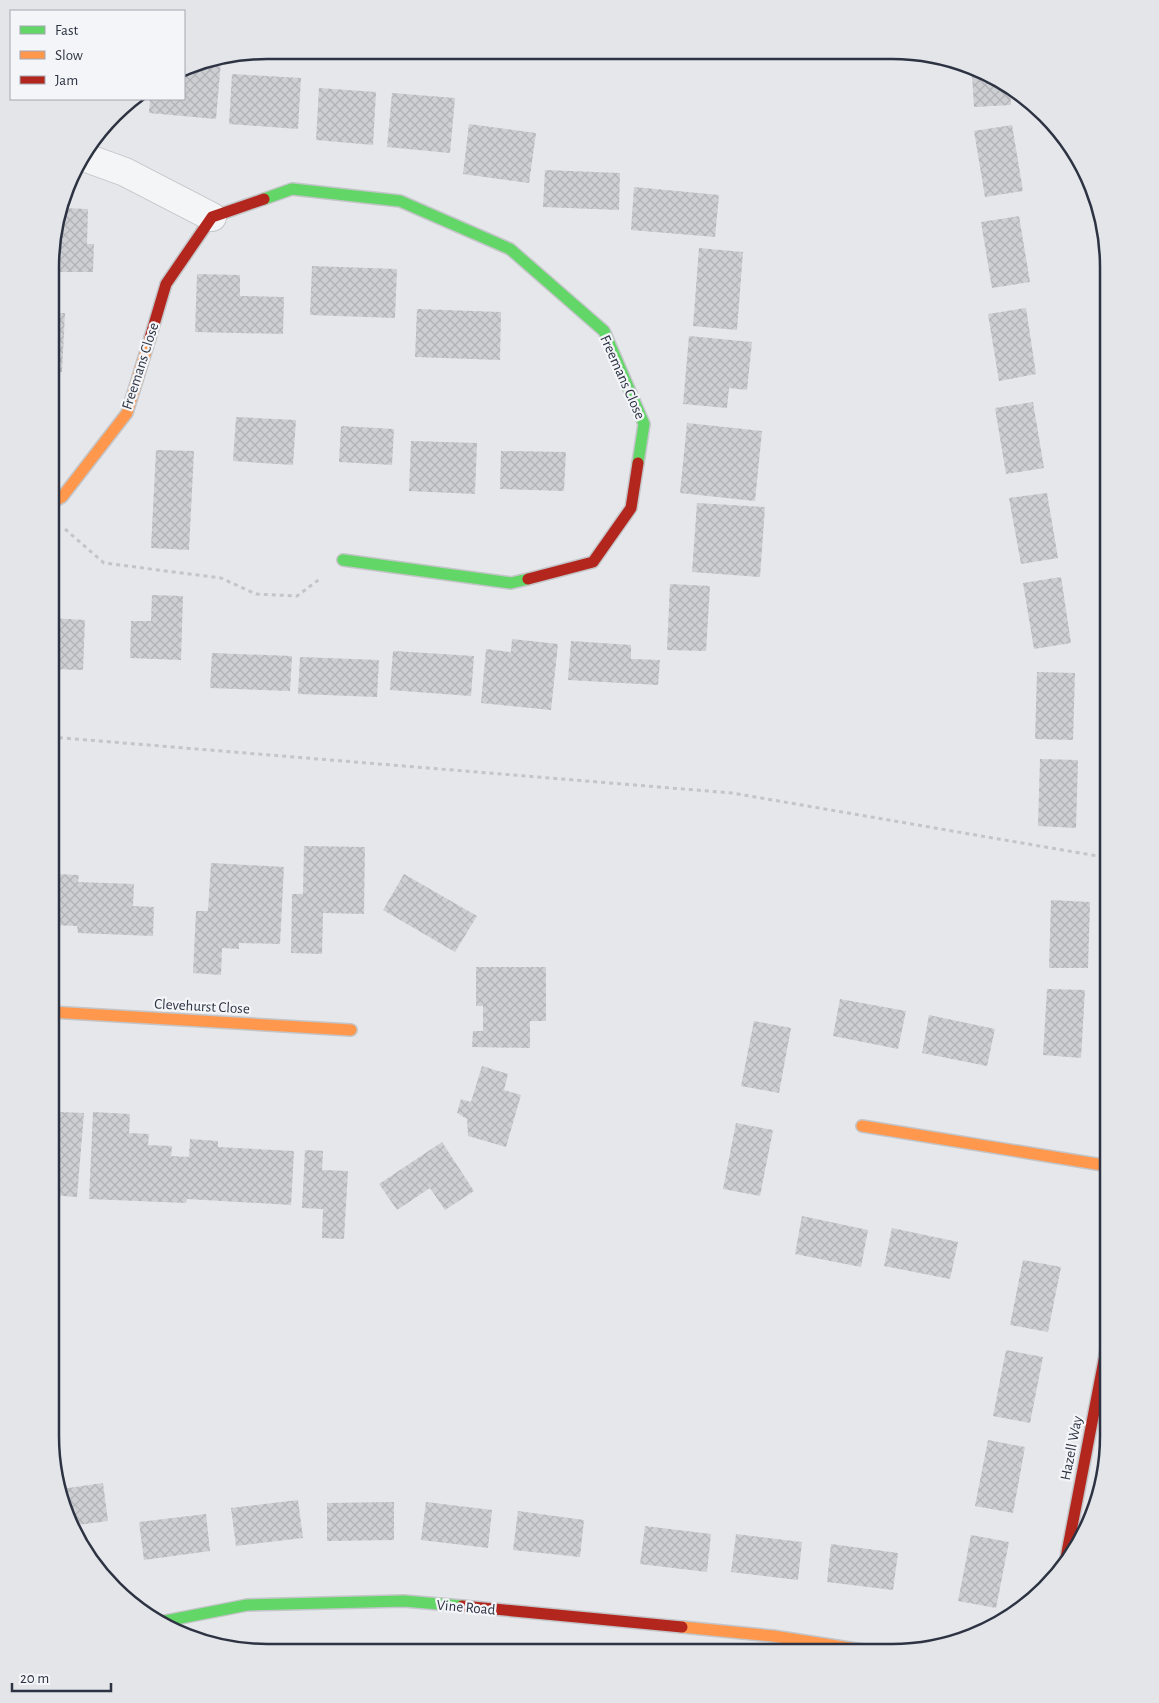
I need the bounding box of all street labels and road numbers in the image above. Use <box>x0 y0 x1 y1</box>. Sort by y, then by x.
street label: Freemans Close <box>119 321 162 412</box>
street label: Freemans Close <box>597 333 648 422</box>
street label: Clevehurst Close <box>154 997 250 1016</box>
street label: Hazell Way <box>1058 1414 1085 1482</box>
street label: Vine Road <box>436 1597 496 1618</box>

